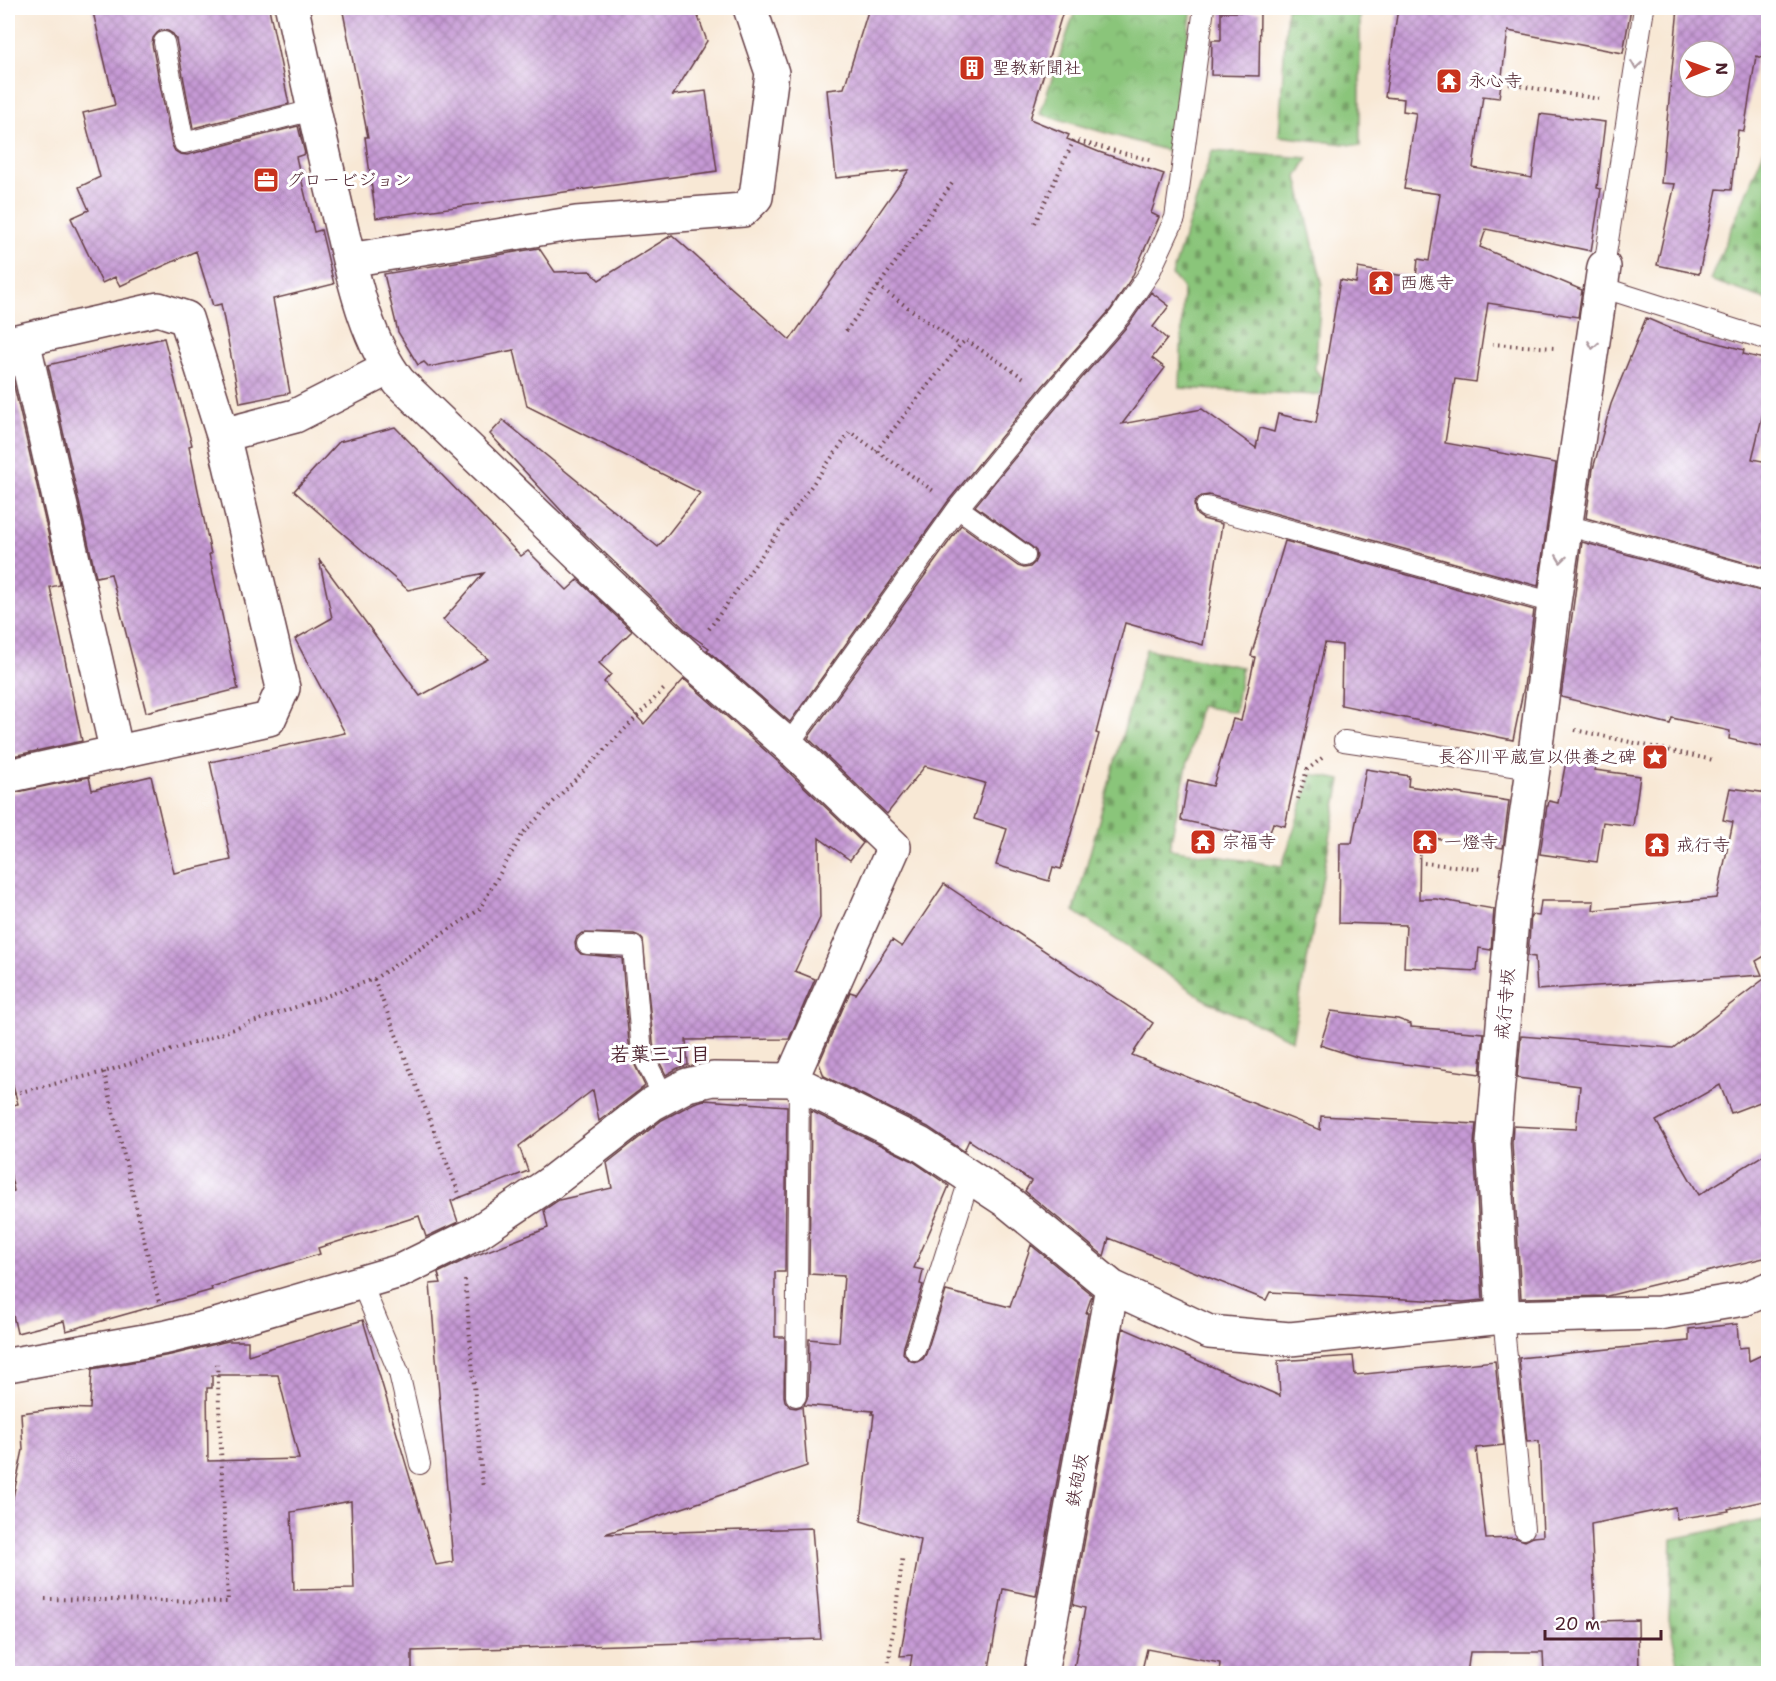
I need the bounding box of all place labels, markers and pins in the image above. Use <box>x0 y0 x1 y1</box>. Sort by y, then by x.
building icon: 聖教新聞社 <box>957 53 987 83</box>
place label: 聖教新聞社 <box>992 56 1082 80</box>
temple icon: 永心寺 <box>1434 66 1464 96</box>
place label: 永心寺 <box>1468 69 1522 93</box>
office icon: グロービジョン <box>251 165 281 195</box>
place label: グロービジョン <box>286 168 412 192</box>
temple icon: 西應寺 <box>1366 268 1396 298</box>
place label: 西應寺 <box>1400 271 1454 295</box>
place icon: 長谷川平蔵宣以供養之碑 <box>1640 742 1670 772</box>
place label: 長谷川平蔵宣以供養之碑 <box>1438 745 1636 769</box>
temple icon: 宗福寺 <box>1188 827 1218 857</box>
temple icon: 一燈寺 <box>1410 827 1440 857</box>
place label: 宗福寺 <box>1222 830 1276 854</box>
place label: 一燈寺 <box>1444 830 1498 854</box>
temple icon: 戒行寺 <box>1642 830 1672 860</box>
place label: 戒行寺 <box>1676 833 1730 857</box>

